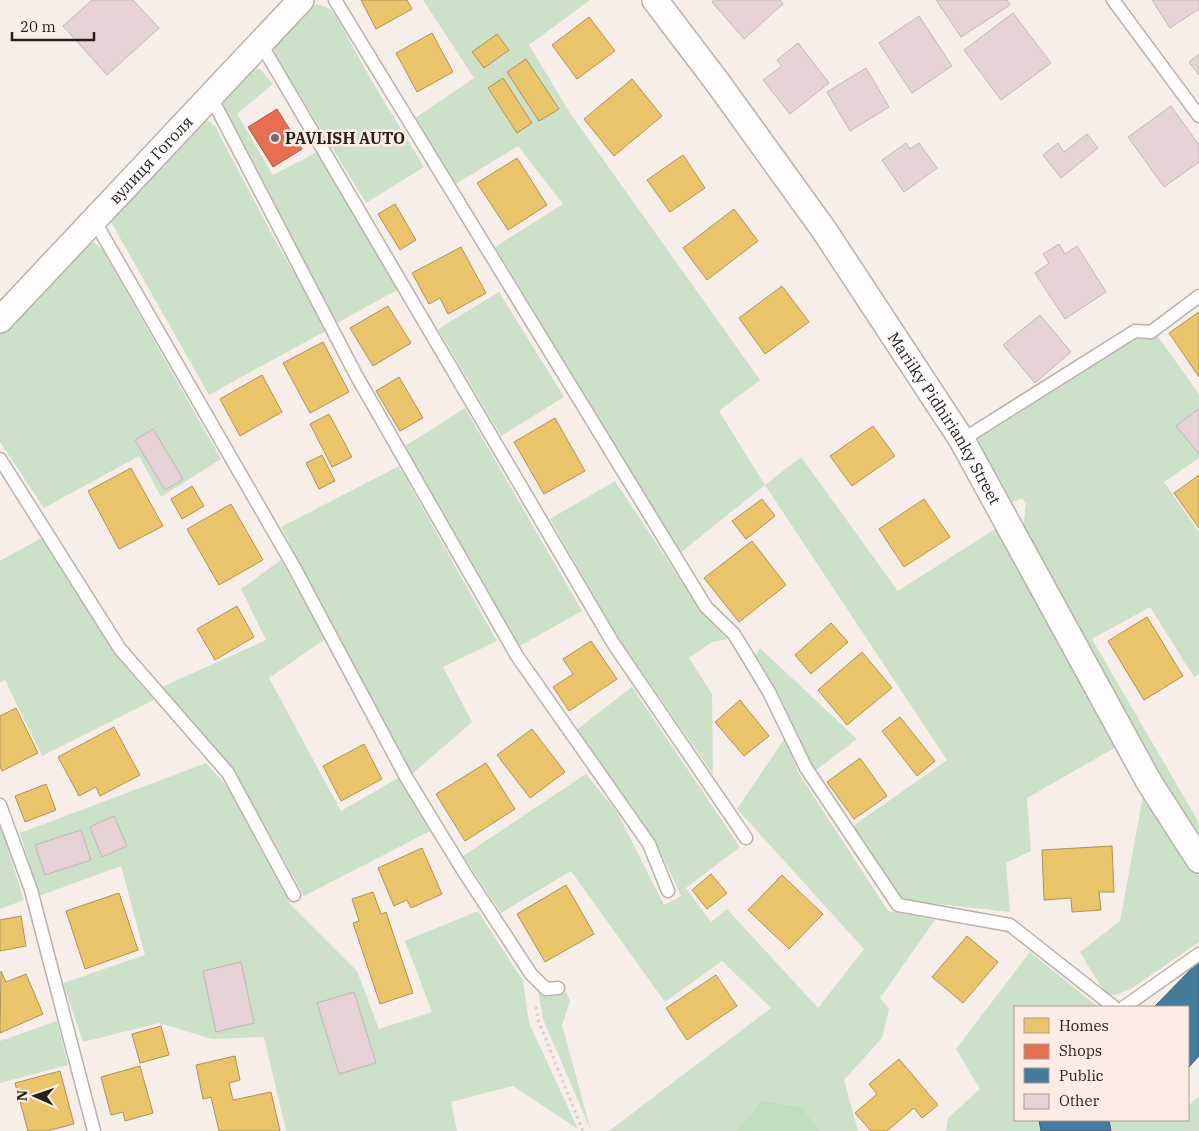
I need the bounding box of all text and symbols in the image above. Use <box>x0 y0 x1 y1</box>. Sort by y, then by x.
scale bar <box>12 10 95 42</box>
text: 20 m <box>20 17 56 36</box>
street label: вулиця Гоголя <box>105 112 197 208</box>
place label: PAVLISH AUTO <box>285 128 405 148</box>
marker: PAVLISH AUTO <box>269 132 281 144</box>
street label: Mariiky Pidhirianky Street <box>884 328 1005 508</box>
legend <box>1014 1006 1189 1121</box>
text: Homes <box>1059 1016 1109 1035</box>
text: Shops <box>1059 1041 1102 1060</box>
text: Public <box>1059 1066 1104 1085</box>
north arrow <box>10 1071 60 1121</box>
text: N <box>13 1090 31 1101</box>
text: Other <box>1059 1091 1099 1110</box>

